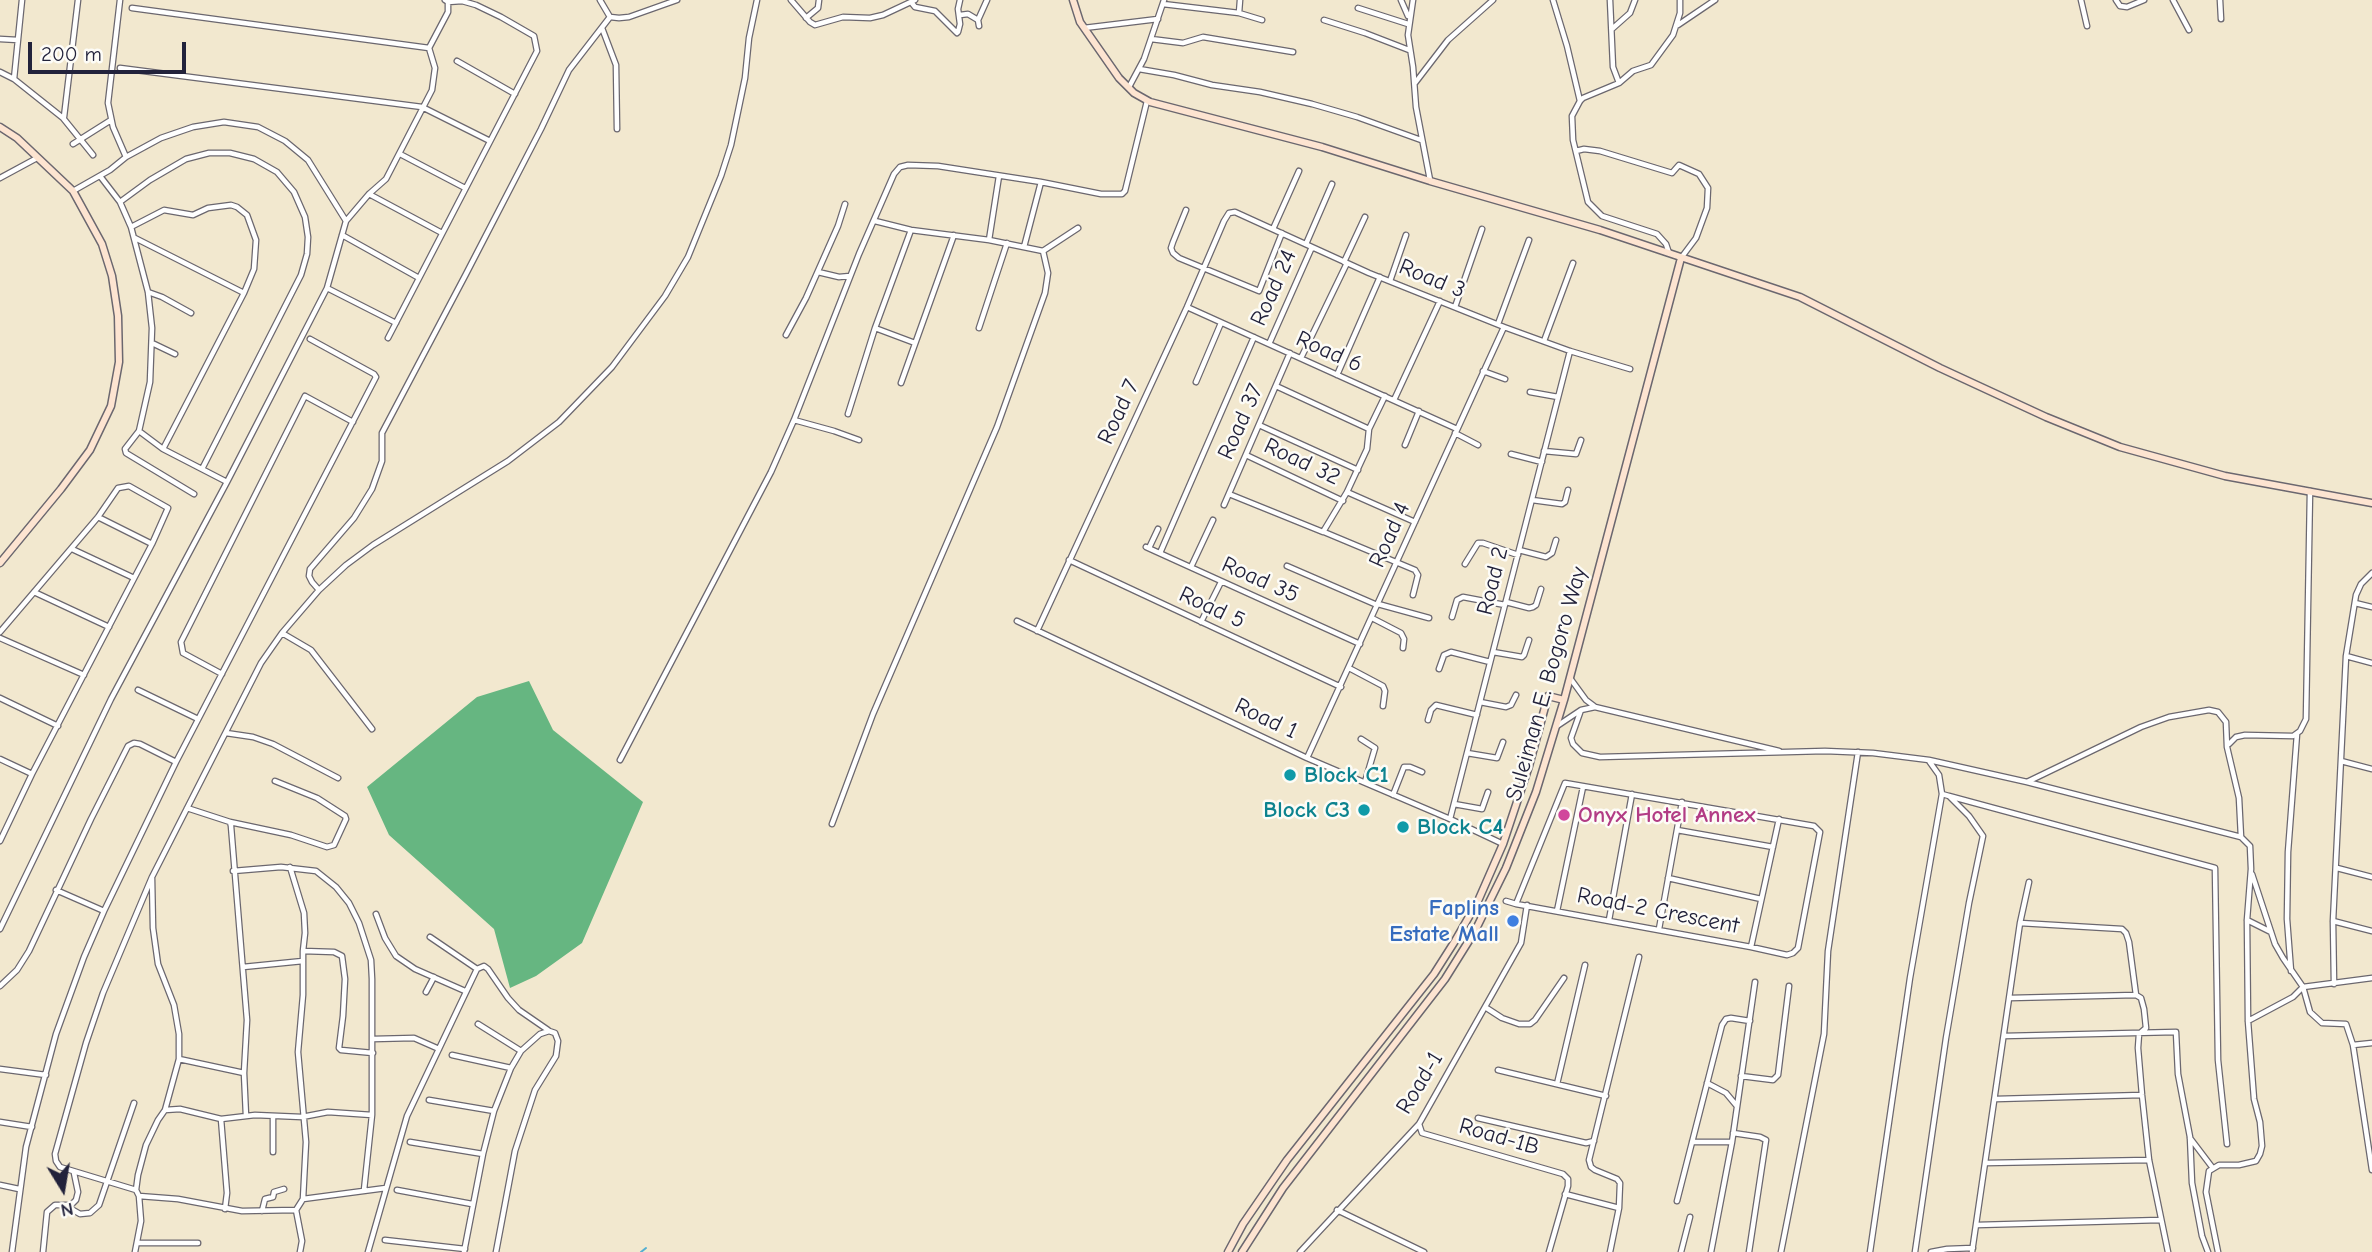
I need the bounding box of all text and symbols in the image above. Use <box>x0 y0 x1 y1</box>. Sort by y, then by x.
scale bar <box>32 28 189 72</box>
text: 200 m <box>41 42 102 66</box>
street label: Road 24 <box>1245 246 1303 330</box>
street label: Road 3 <box>1395 253 1469 305</box>
street label: Road 6 <box>1292 325 1366 379</box>
street label: Road 7 <box>1092 375 1146 449</box>
street label: Road 37 <box>1212 380 1270 464</box>
street label: Road 32 <box>1259 432 1345 492</box>
street label: Road 4 <box>1363 498 1417 572</box>
street label: Road 2 <box>1471 544 1515 618</box>
street label: Road 35 <box>1217 551 1303 609</box>
street label: Suleiman E. Bogoro Way <box>1500 564 1594 804</box>
street label: Road 5 <box>1175 581 1249 635</box>
street label: Road 1 <box>1230 692 1302 746</box>
place label: Block C1 <box>1304 761 1388 789</box>
marker: Block C1 <box>1282 767 1298 783</box>
place label: Block C3 <box>1263 796 1350 824</box>
place label: Onyx Hotel Annex <box>1578 801 1756 829</box>
marker: Block C3 <box>1356 802 1372 818</box>
marker: Onyx Hotel Annex <box>1556 807 1572 823</box>
place label: Block C4 <box>1417 813 1503 841</box>
marker: Block C4 <box>1395 819 1411 835</box>
street label: Road-2 Crescent <box>1575 882 1741 940</box>
place label: Faplins Estate Mall <box>1389 894 1499 948</box>
marker: Faplins Estate Mall <box>1505 913 1521 929</box>
street label: Road-1 <box>1391 1047 1449 1119</box>
street label: Road-1B <box>1456 1112 1542 1162</box>
north arrow <box>28 1154 98 1224</box>
text: N <box>59 1198 75 1222</box>

